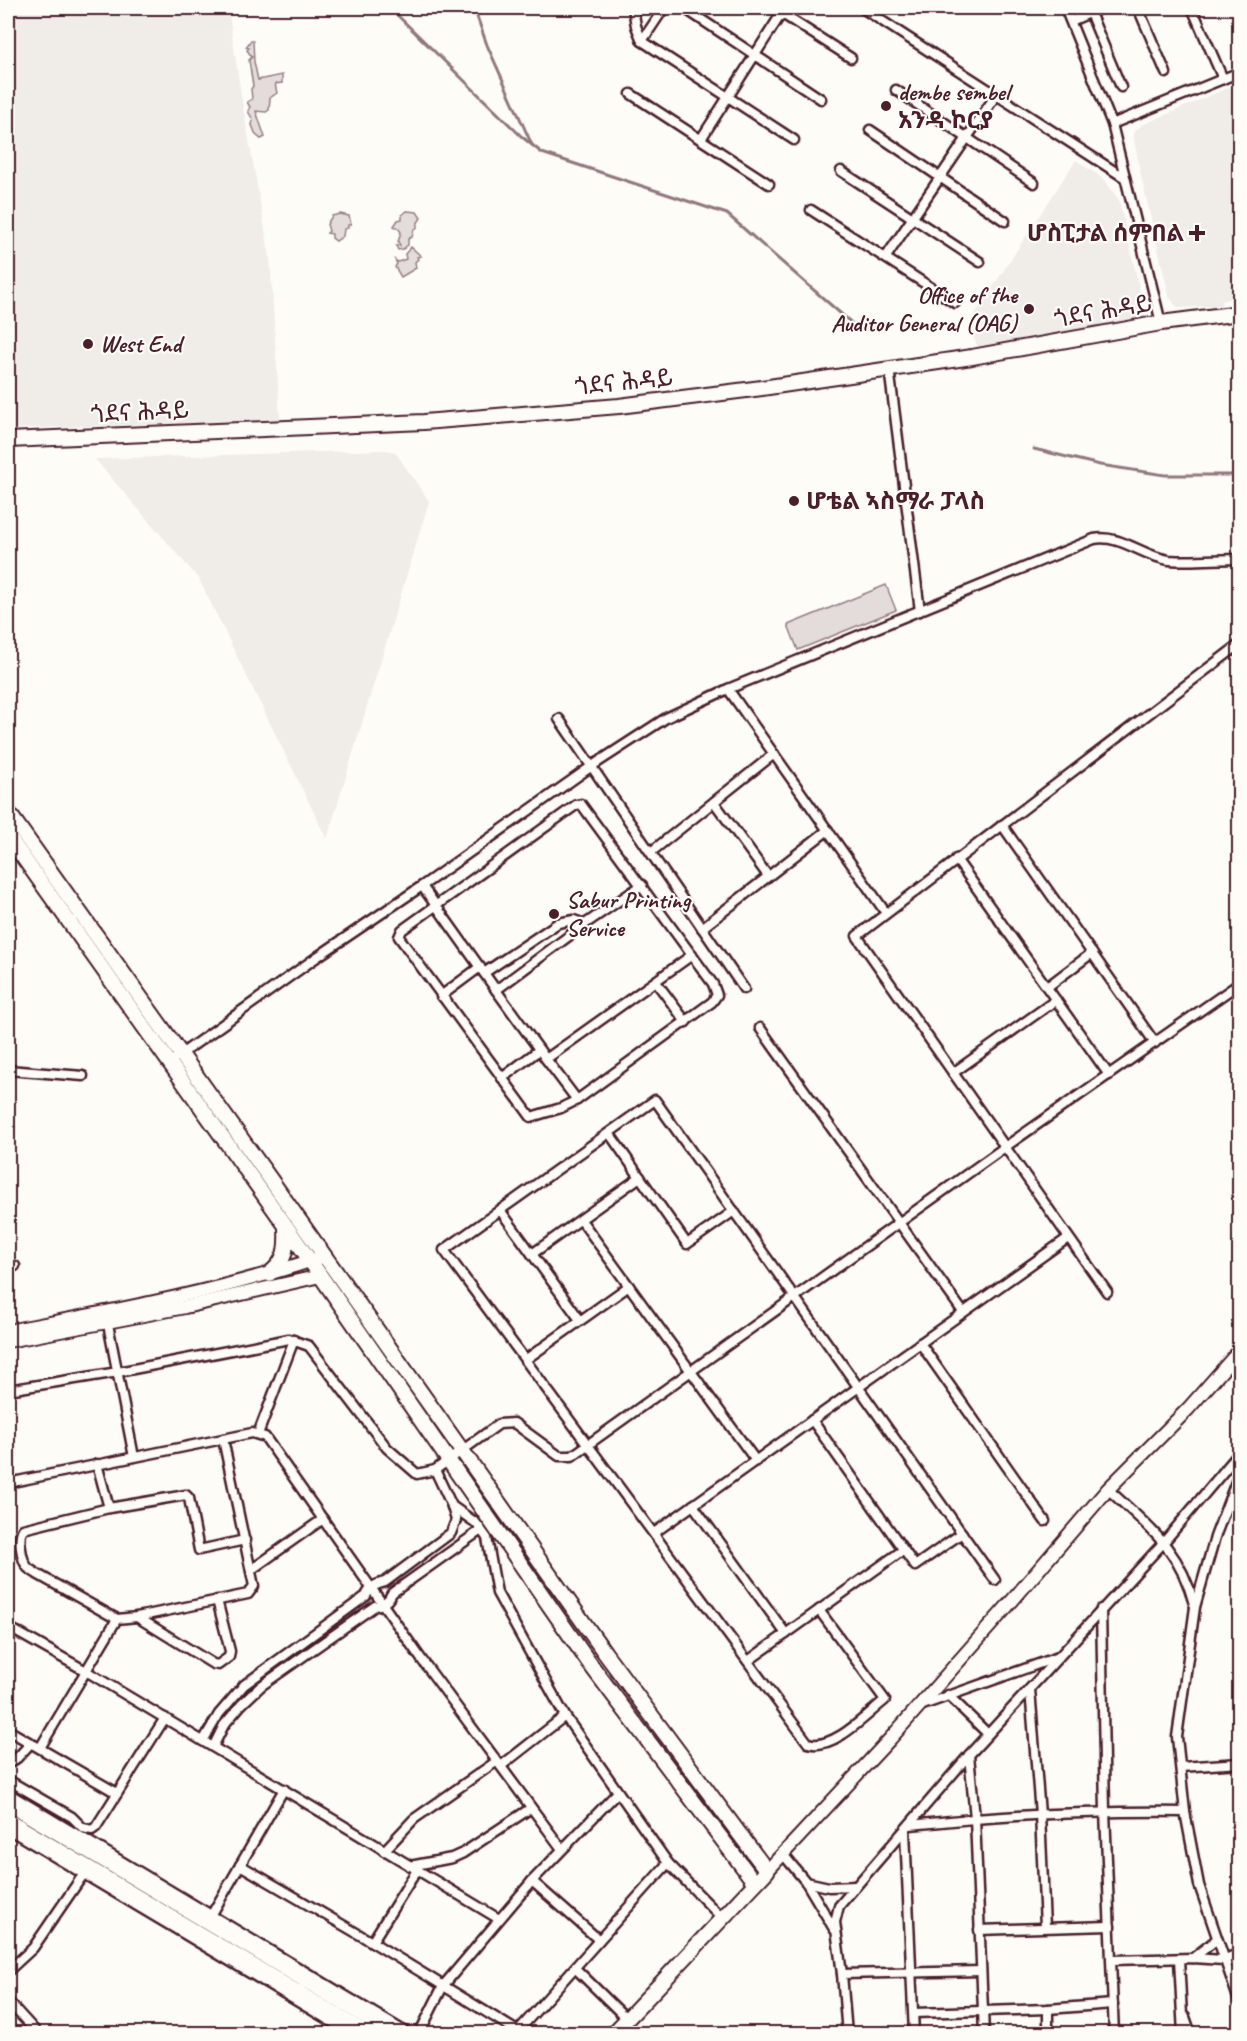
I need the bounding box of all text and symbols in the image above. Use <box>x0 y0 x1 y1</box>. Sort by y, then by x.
place label: dembe sembel አንዳ ኮርያ <box>898 77 1014 135</box>
marker: dembe sembel አንዳ ኮርያ <box>879 99 893 113</box>
place label: ሆስፒታል ሰምበል <box>1027 218 1184 248</box>
marker: ሆስፒታል ሰምበል <box>1188 224 1206 242</box>
place label: Office of the Auditor General (OAG) <box>831 280 1019 338</box>
street label: ጎደና ሕዳይ <box>1052 288 1154 334</box>
marker: Office of the Auditor General (OAG) <box>1022 302 1036 316</box>
place label: West End <box>100 329 186 359</box>
marker: West End <box>81 337 95 351</box>
street label: ጎደና ሕዳይ <box>573 362 675 402</box>
street label: ጎደና ሕዳይ <box>90 394 190 430</box>
place label: ሆቴል ኣስማራ ፓላስ <box>806 486 985 516</box>
marker: ሆቴል ኣስማራ ፓላስ <box>787 494 801 508</box>
place label: Sabur Printing Service <box>566 885 692 943</box>
marker: Sabur Printing Service <box>547 907 561 921</box>

